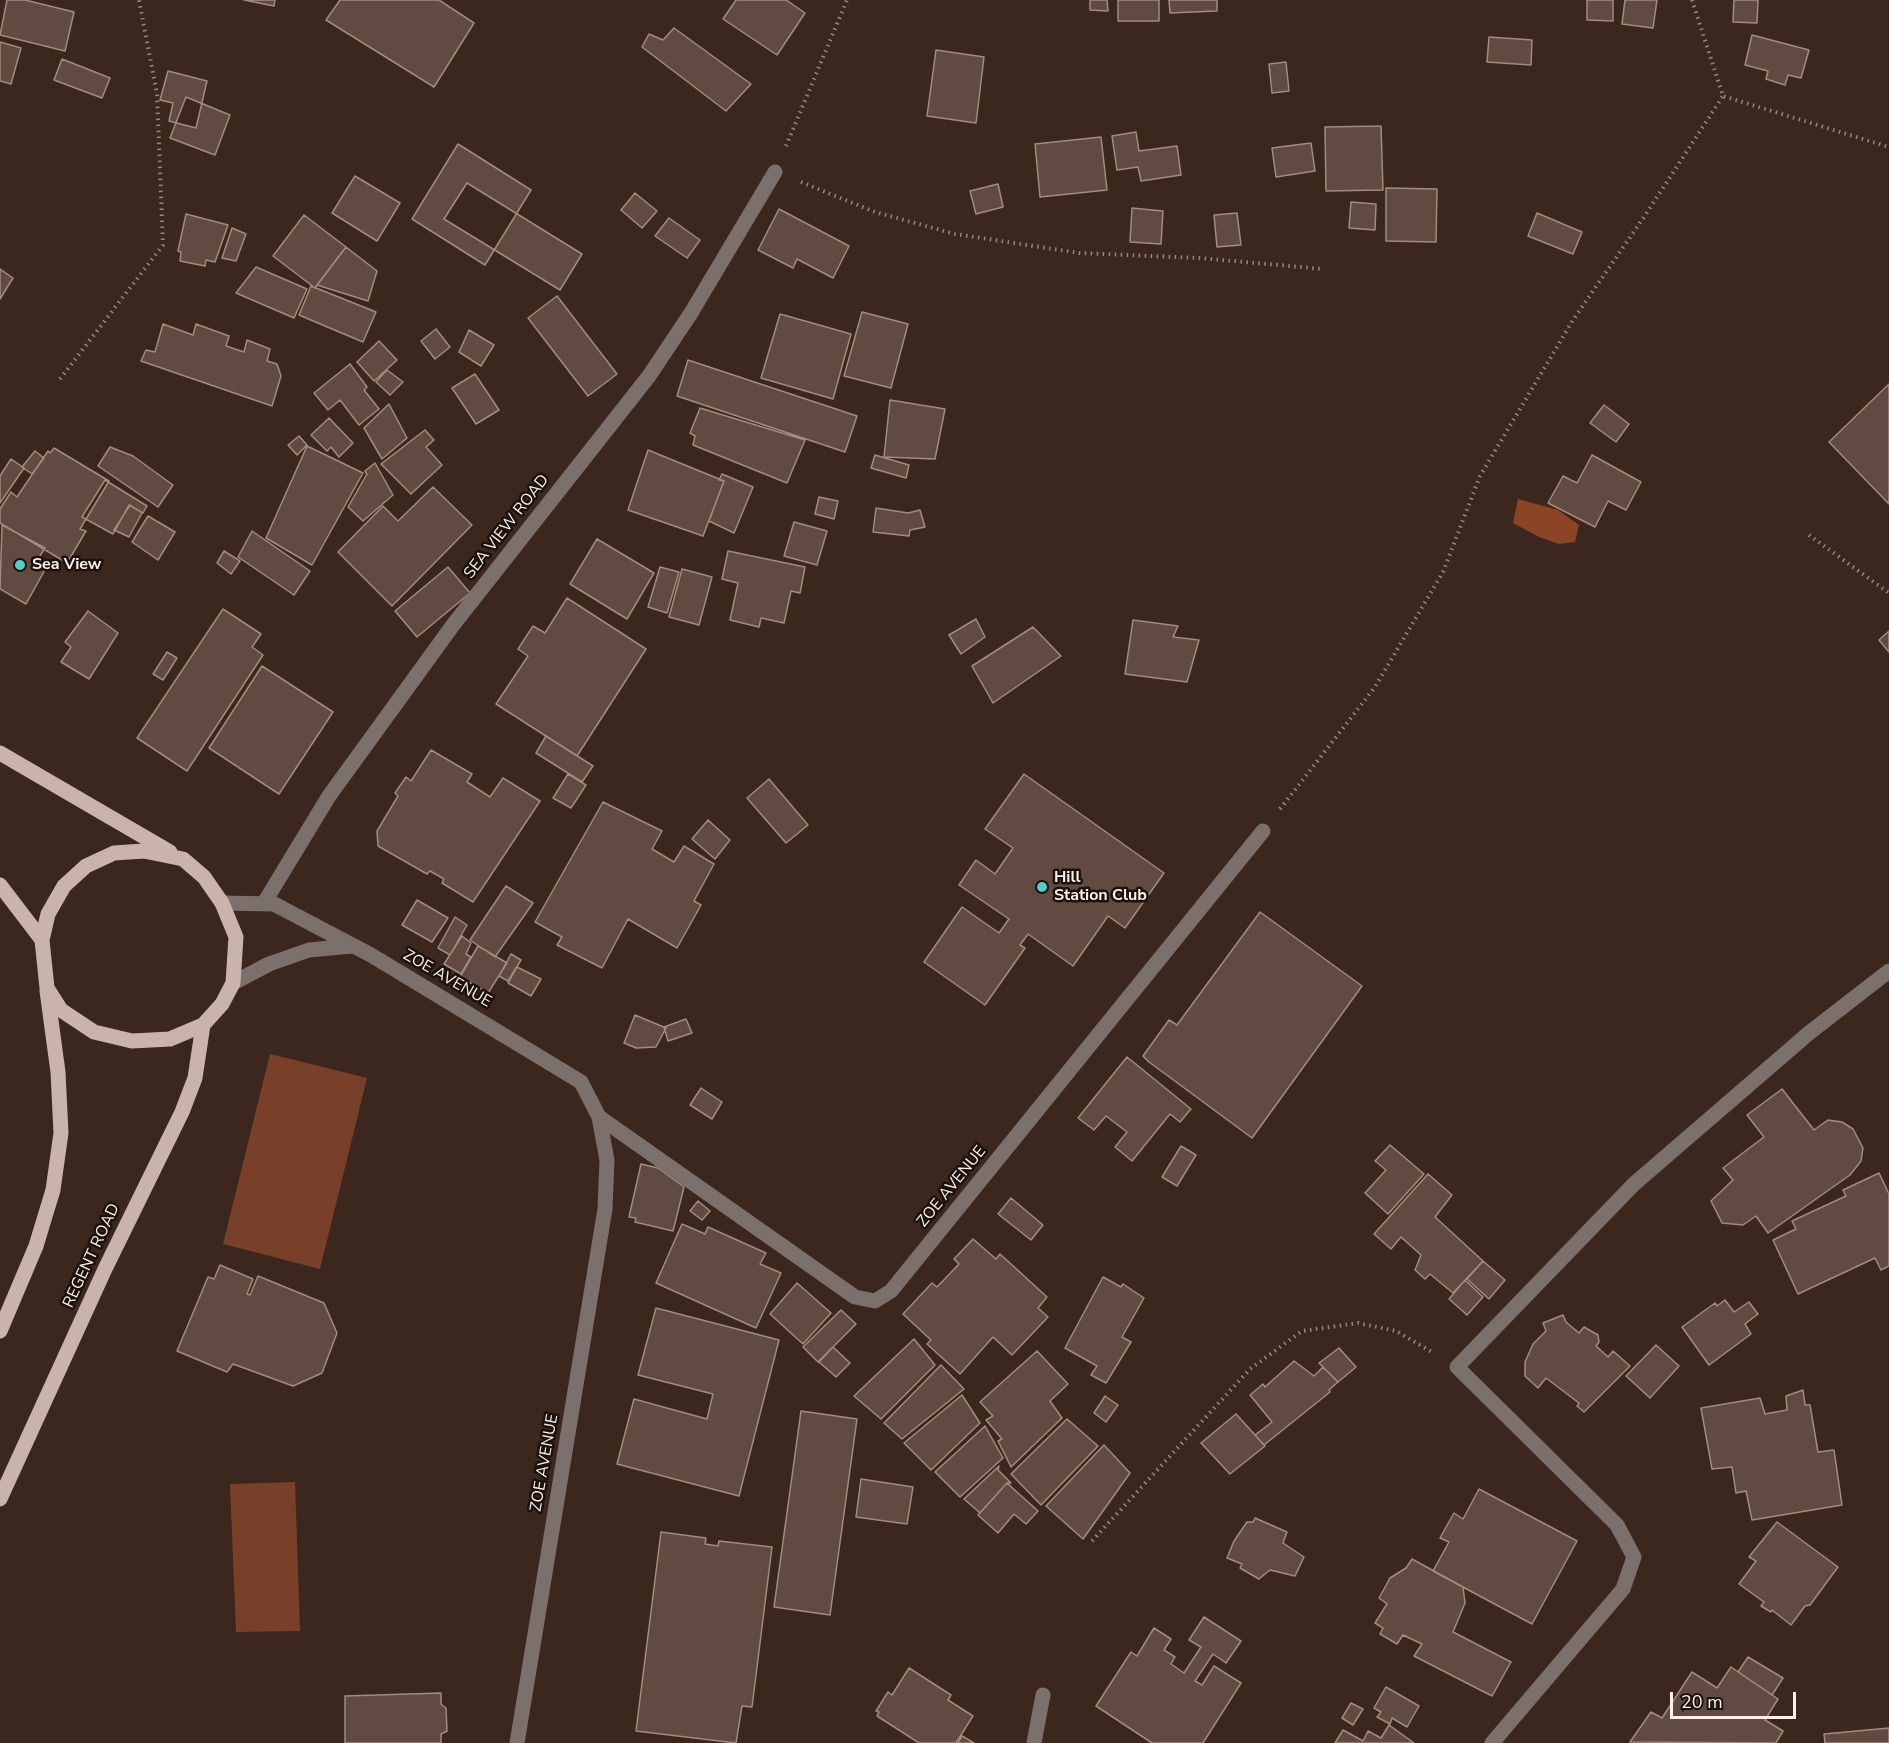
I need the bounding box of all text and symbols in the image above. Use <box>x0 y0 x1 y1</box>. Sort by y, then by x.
street label: SEA VIEW ROAD <box>460 471 554 583</box>
place label: Sea View <box>32 555 102 575</box>
marker: Sea View <box>13 558 27 572</box>
place label: Hill Station Club <box>1054 868 1147 906</box>
marker: Hill Station Club <box>1035 880 1049 894</box>
street label: ZOE AVENUE <box>399 946 495 1012</box>
street label: ZOE AVENUE <box>913 1143 991 1231</box>
street label: REGENT ROAD <box>59 1201 125 1311</box>
street label: ZOE AVENUE <box>527 1413 563 1513</box>
scale bar <box>1673 1680 1799 1718</box>
text: 20 m <box>1681 1690 1723 1714</box>

